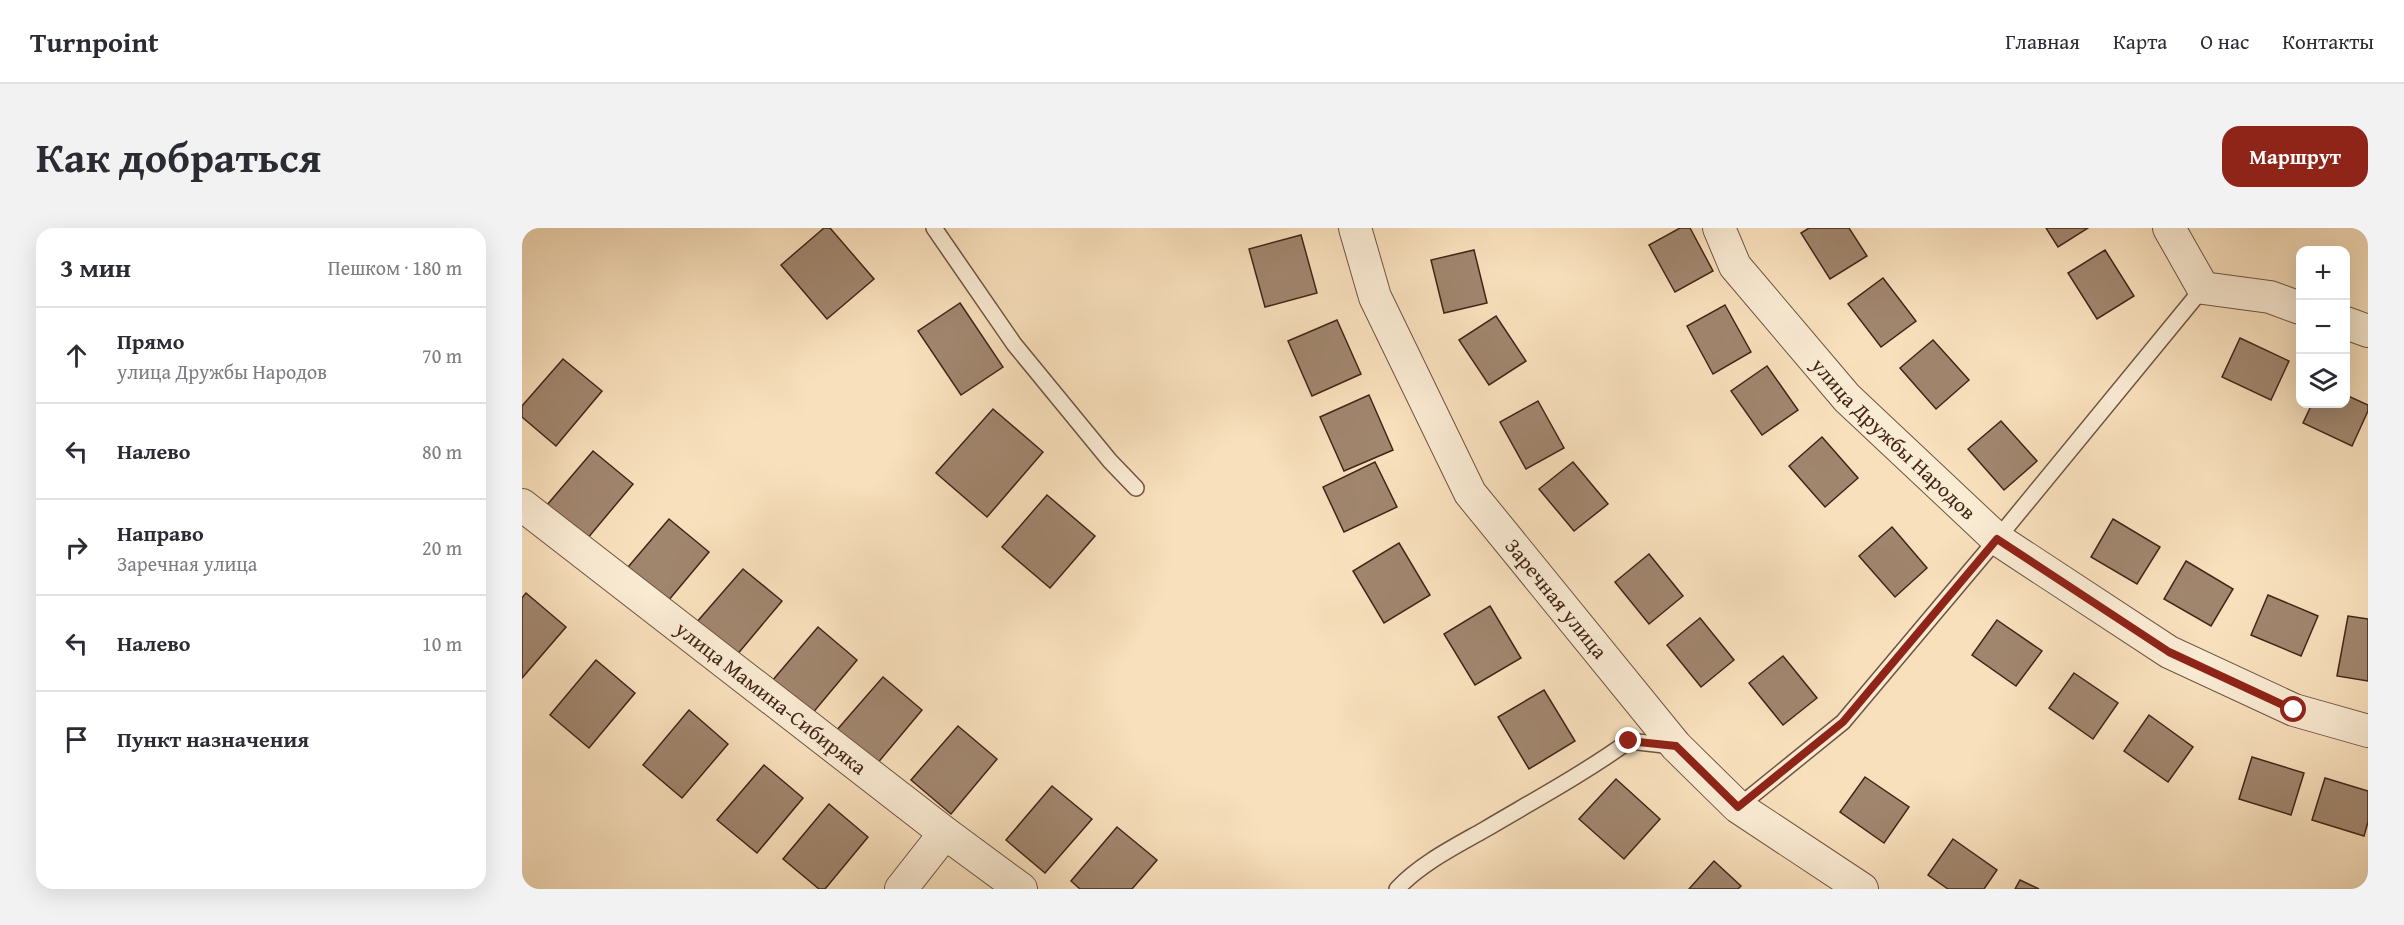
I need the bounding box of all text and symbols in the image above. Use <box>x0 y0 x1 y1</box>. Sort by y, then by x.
text: Turnpoint <box>30 21 159 62</box>
text: Главная <box>2005 26 2080 57</box>
text: Карта <box>2113 26 2167 57</box>
text: О нас <box>2200 26 2249 57</box>
text: Контакты <box>2282 26 2374 57</box>
text: Как добраться <box>36 126 321 187</box>
button: Маршрут <box>2222 126 2368 187</box>
map controls <box>2296 246 2350 408</box>
button: + <box>2296 246 2350 300</box>
text: 3 мин <box>60 248 131 287</box>
text: Пешком · 180 m <box>328 253 462 282</box>
button: − <box>2296 300 2350 354</box>
text: Прямо <box>117 325 184 357</box>
icon: ahead <box>60 339 93 372</box>
text: 70 m <box>422 341 462 370</box>
street label: улица Дружбы Народов <box>1803 350 1983 527</box>
button: layers <box>2296 354 2350 408</box>
text: улица Дружбы Народов <box>117 357 327 386</box>
icon: left <box>60 435 93 468</box>
text: Налево <box>117 435 190 467</box>
text: 80 m <box>422 437 462 466</box>
text: Направо <box>117 517 204 549</box>
icon: right <box>60 531 93 564</box>
street label: Заречная улица <box>1498 531 1615 665</box>
text: 20 m <box>422 533 462 562</box>
text: Заречная улица <box>117 549 257 578</box>
street label: улица Мамина-Сибиряка <box>668 613 874 782</box>
icon: left <box>60 627 93 660</box>
text: Налево <box>117 627 190 659</box>
text: 10 m <box>422 629 462 658</box>
route start <box>2280 696 2306 722</box>
icon: arrive <box>60 723 93 756</box>
text: Пункт назначения <box>117 723 309 755</box>
route end <box>1615 727 1641 753</box>

